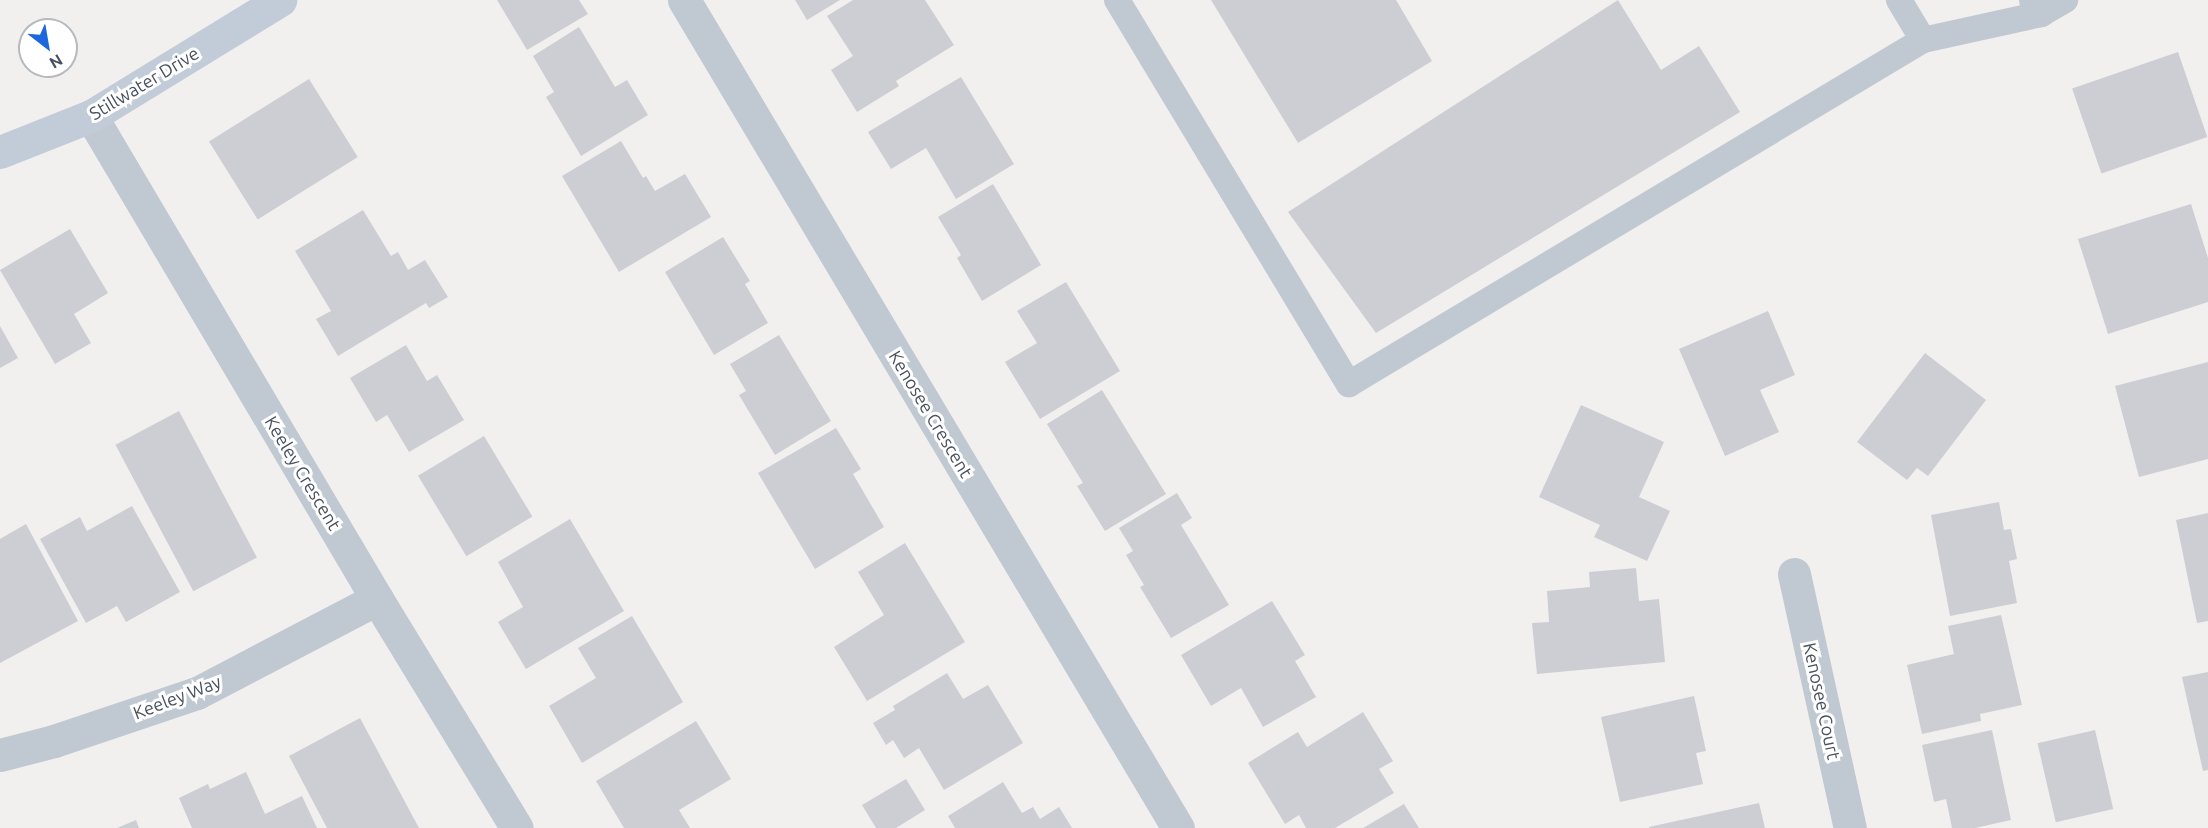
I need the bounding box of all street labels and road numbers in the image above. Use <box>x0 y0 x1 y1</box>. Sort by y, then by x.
street label: Stillwater Drive <box>85 42 203 124</box>
street label: Kenosee Crescent <box>885 347 977 481</box>
street label: Keeley Crescent <box>260 412 346 534</box>
street label: Kenosee Court <box>1799 641 1845 761</box>
street label: Keeley Way <box>130 670 224 724</box>

